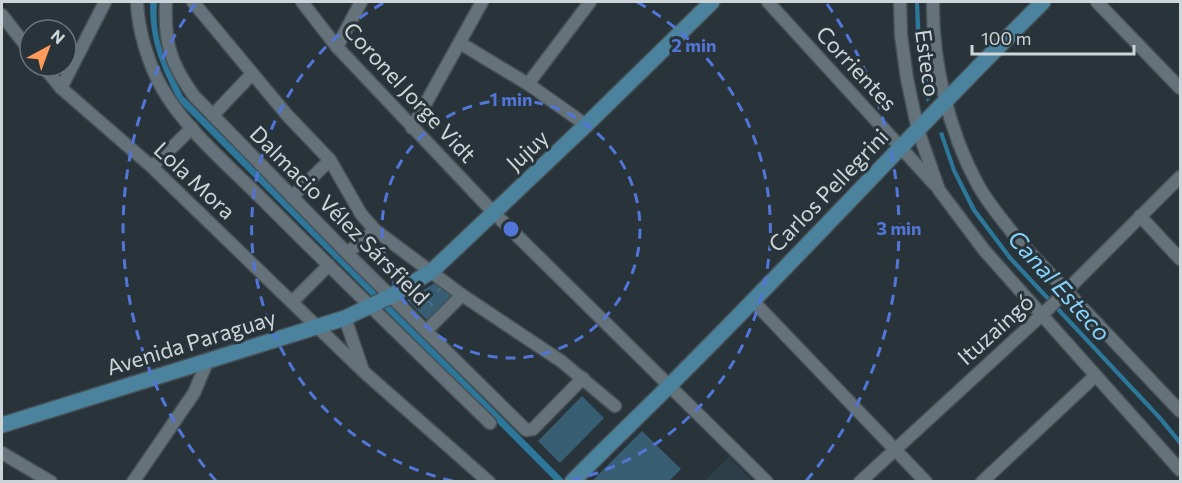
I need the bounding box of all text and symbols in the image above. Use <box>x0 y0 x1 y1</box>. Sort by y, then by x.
street label: Coronel Jorge Vidt <box>338 16 482 168</box>
north arrow <box>18 18 78 78</box>
scale bar <box>972 18 1134 56</box>
street label: Corrientes <box>811 20 903 116</box>
text: N <box>47 25 69 47</box>
text: 100 m <box>981 27 1031 49</box>
street label: Esteco <box>910 28 946 98</box>
text: 2 min <box>672 34 716 56</box>
text: 1 min <box>490 88 532 110</box>
street label: Dalmacio Vélez Sársfield <box>245 120 435 310</box>
street label: Carlos Pellegrini <box>763 123 893 257</box>
street label: Jujuy <box>500 124 554 176</box>
street label: Lola Mora <box>149 136 241 224</box>
text: 3 min <box>876 217 922 239</box>
centre of rings <box>501 219 521 239</box>
water label: Canal Esteco <box>1003 223 1117 347</box>
street label: Ituzaingó <box>951 288 1039 370</box>
street label: Avenida Paraguay <box>103 303 279 381</box>

